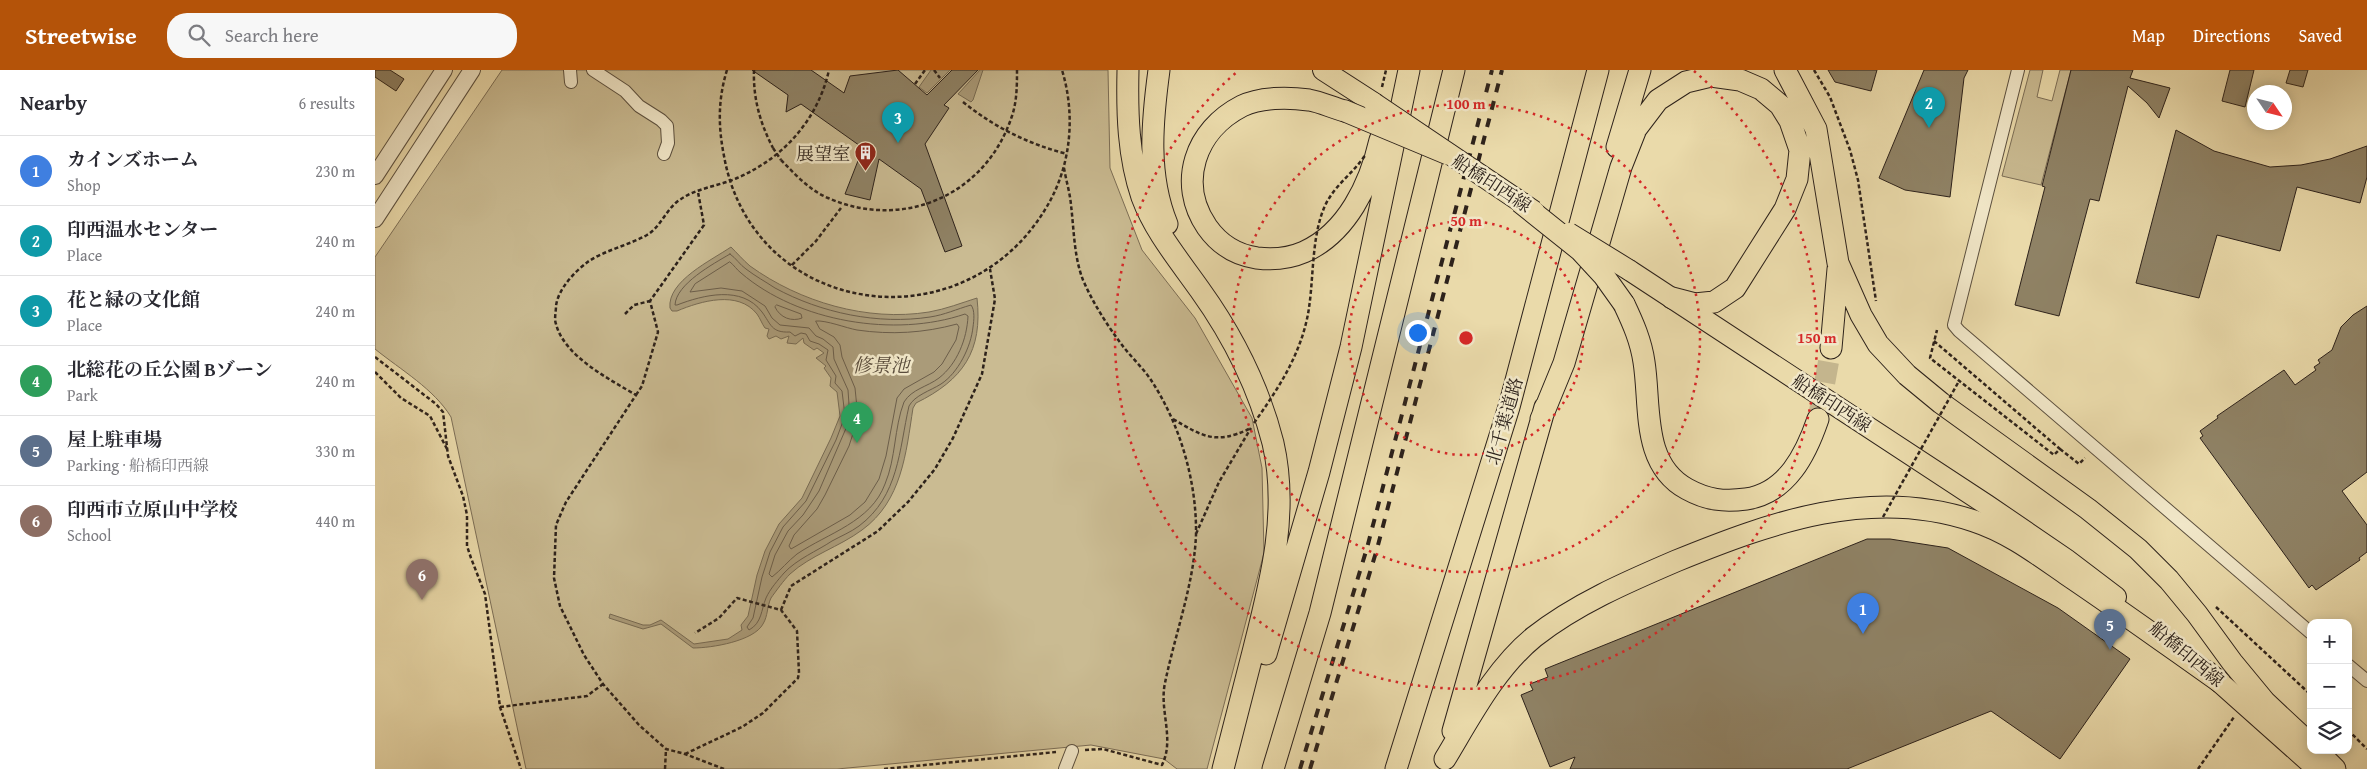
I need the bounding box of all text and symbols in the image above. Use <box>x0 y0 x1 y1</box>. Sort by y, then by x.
search box <box>167 13 517 58</box>
text: Streetwise <box>25 18 137 53</box>
icon: search <box>185 21 213 49</box>
text: Search here <box>225 21 319 49</box>
text: Map <box>2132 22 2165 49</box>
text: Directions <box>2193 22 2270 49</box>
text: Saved <box>2298 22 2342 49</box>
north arrow <box>2247 85 2292 130</box>
text: Nearby <box>20 87 87 118</box>
pin: 2 <box>1913 87 1945 128</box>
text: 6 results <box>298 91 355 115</box>
text: 100 m <box>1446 93 1486 114</box>
pin: 3 <box>882 102 914 143</box>
place label: 展望室 <box>796 140 850 167</box>
building icon: 展望室 <box>854 141 878 172</box>
text: カインズホーム <box>67 145 199 173</box>
street label: 船橋印西線 <box>1447 147 1537 219</box>
text: 1 <box>32 159 40 183</box>
text: 230 m <box>315 159 355 183</box>
text: Shop <box>67 173 101 197</box>
text: 50 m <box>1450 210 1482 231</box>
text: 印西温水センター <box>67 215 218 243</box>
text: 2 <box>32 229 40 253</box>
text: 240 m <box>315 229 355 253</box>
text: Place <box>67 243 102 267</box>
text: 花と緑の文化館 <box>67 285 200 313</box>
text: 3 <box>32 299 40 323</box>
text: 240 m <box>315 299 355 323</box>
text: Place <box>67 313 102 337</box>
your location <box>1405 320 1431 346</box>
text: 150 m <box>1797 327 1837 348</box>
centre of rings <box>1457 329 1475 347</box>
water label: 修景池 <box>852 351 911 379</box>
text: 北総花の丘公園 Bゾーン <box>67 355 273 383</box>
street label: 船橋印西線 <box>1787 367 1877 439</box>
text: 4 <box>32 369 40 393</box>
text: 240 m <box>315 369 355 393</box>
street label: 北千葉道路 <box>1479 374 1529 468</box>
text: Park <box>67 383 98 407</box>
pin: 4 <box>841 402 873 443</box>
text: 屋上駐車場 <box>67 425 162 453</box>
text: 5 <box>32 439 40 463</box>
text: 330 m <box>315 439 355 463</box>
text: Parking · 船橋印西線 <box>67 453 209 477</box>
text: 印西市立原山中学校 <box>67 495 238 523</box>
text: 6 <box>32 509 40 533</box>
text: 440 m <box>315 509 355 533</box>
text: School <box>67 523 111 547</box>
pin: 6 <box>406 559 438 600</box>
pin: 1 <box>1847 593 1879 634</box>
pin: 5 <box>2094 609 2126 650</box>
street label: 船橋印西線 <box>2144 615 2230 693</box>
map controls <box>2307 619 2352 754</box>
button: + <box>2307 619 2352 664</box>
button: − <box>2307 664 2352 709</box>
button: layers <box>2307 709 2352 754</box>

